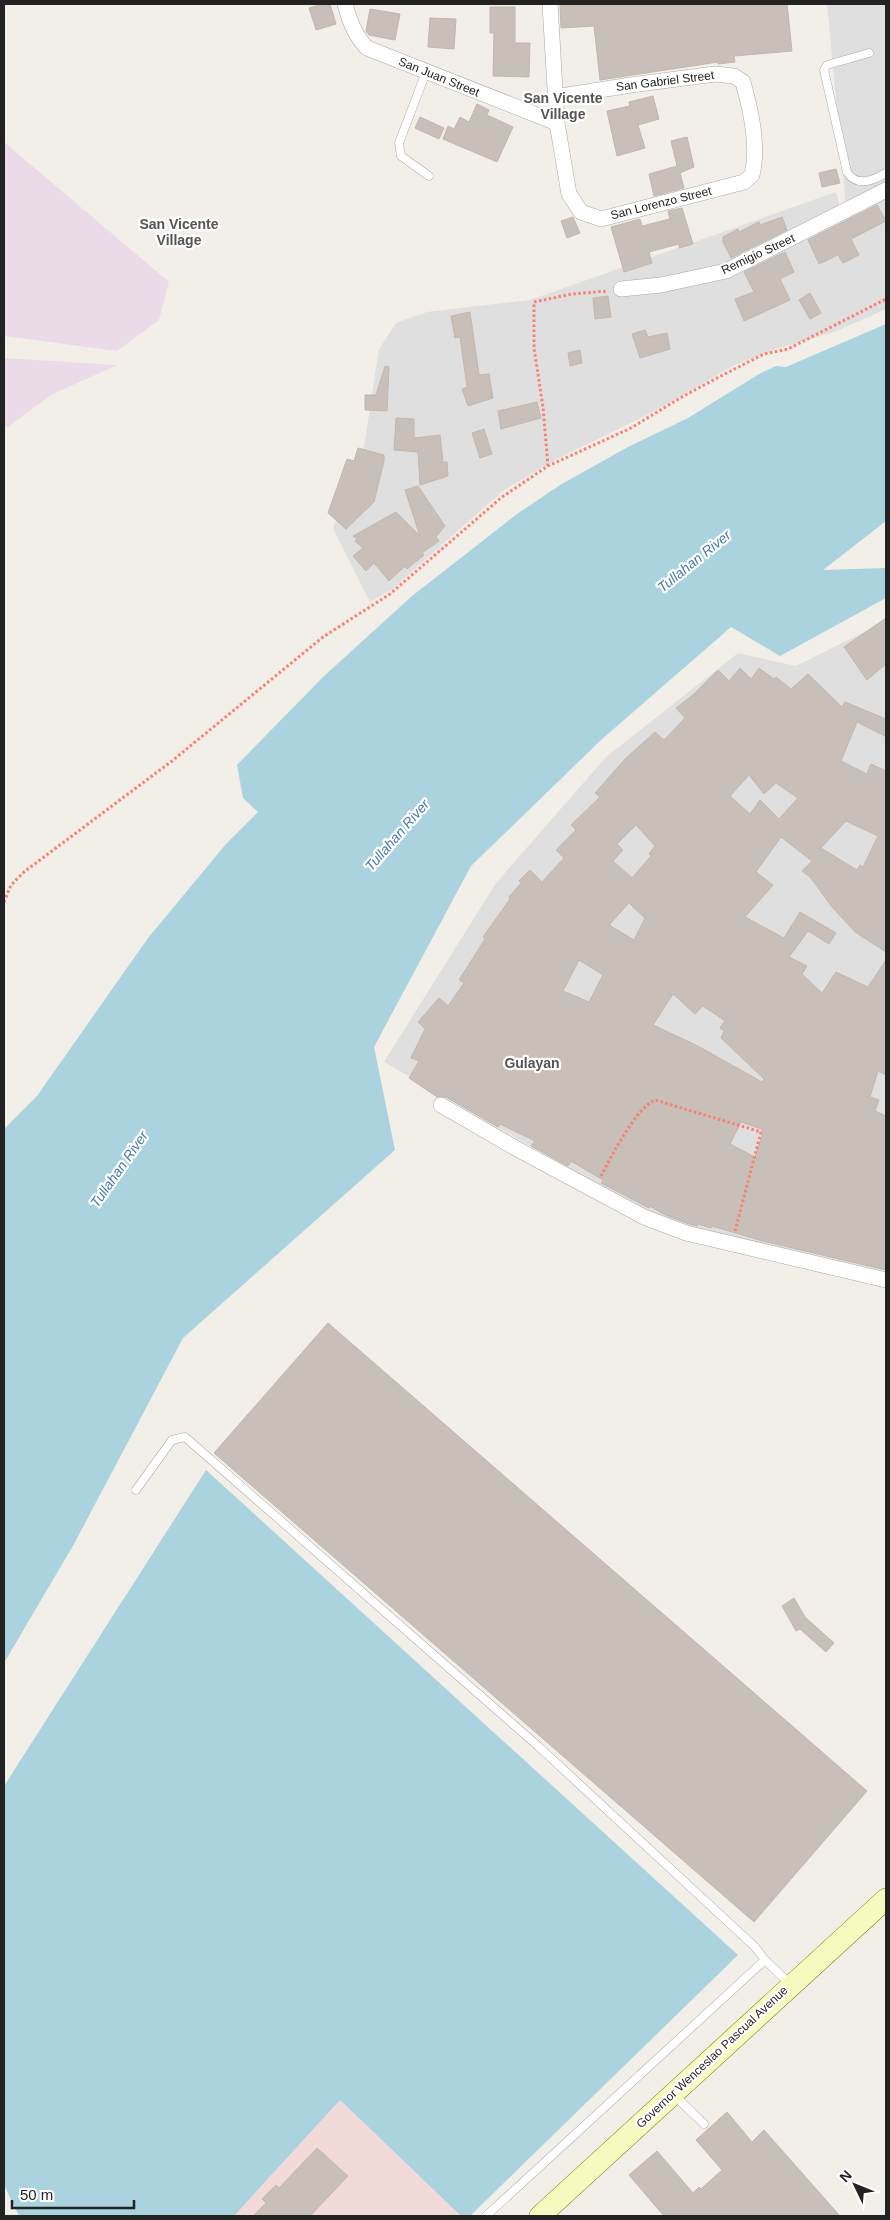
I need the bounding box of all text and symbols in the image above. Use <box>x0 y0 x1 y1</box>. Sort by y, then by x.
street label: San Juan Street <box>396 54 482 100</box>
street label: San Gabriel Street <box>615 68 716 94</box>
district label: San Vicente Village <box>523 90 603 122</box>
street label: San Lorenzo Street <box>609 184 714 222</box>
district label: San Vicente Village <box>139 216 219 248</box>
street label: Remigio Street <box>719 231 798 277</box>
water label: Tullahan River <box>654 526 735 595</box>
water label: Tullahan River <box>362 795 433 874</box>
district label: Gulayan <box>504 1055 560 1071</box>
water label: Tullahan River <box>87 1127 152 1210</box>
street label: Governor Wenceslao Pascual Avenue <box>633 1983 791 2131</box>
north arrow <box>830 2160 880 2210</box>
text: N <box>836 2167 855 2185</box>
scale bar <box>12 2178 135 2210</box>
text: 50 m <box>20 2186 53 2203</box>

